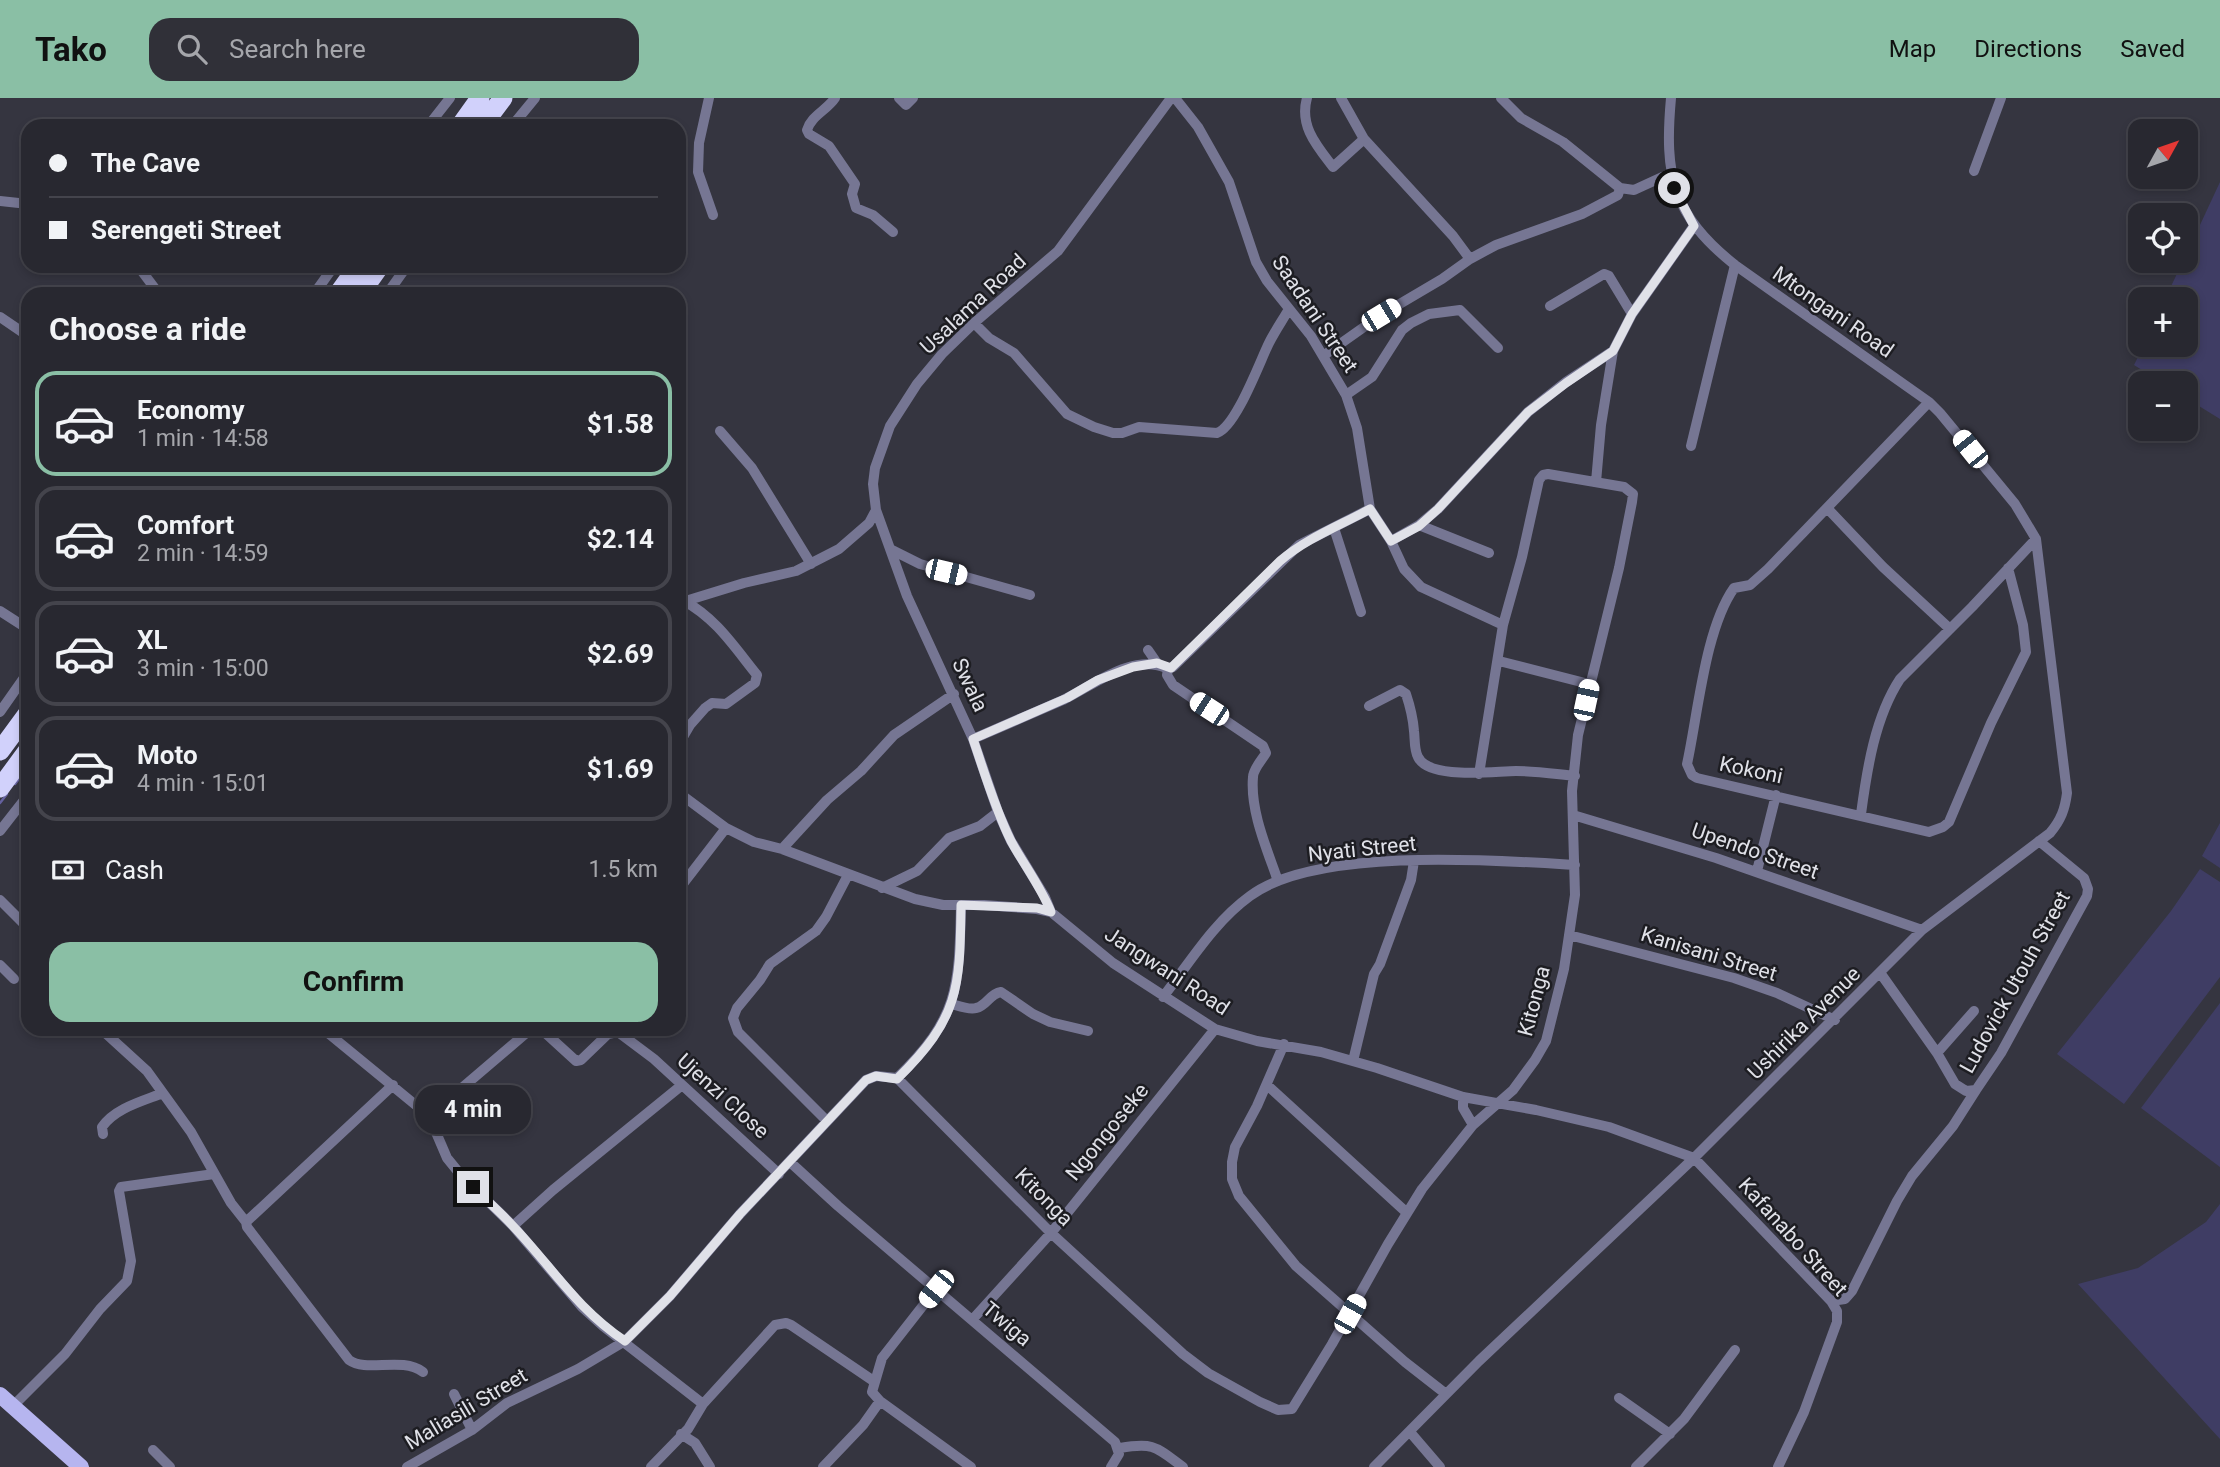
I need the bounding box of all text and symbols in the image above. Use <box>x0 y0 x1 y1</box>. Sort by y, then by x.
search box <box>149 18 639 81</box>
text: Tako <box>35 30 107 69</box>
icon: search <box>173 30 211 68</box>
text: Search here <box>229 34 366 64</box>
text: Map <box>1889 35 1936 63</box>
text: Directions <box>1974 35 2082 63</box>
text: Saved <box>2120 35 2185 63</box>
north arrow <box>2128 119 2198 189</box>
map controls <box>2128 119 2198 441</box>
text: The Cave <box>91 148 200 178</box>
route start <box>1658 172 1690 204</box>
button: locate <box>2128 203 2198 273</box>
text: Serengeti Street <box>91 215 281 245</box>
street label: Usalama Road <box>915 249 1031 359</box>
street label: Saadani Street <box>1267 251 1363 377</box>
street label: Mtongani Road <box>1768 261 1898 363</box>
button: + <box>2128 287 2198 357</box>
car <box>1358 295 1405 335</box>
text: Choose a ride <box>49 310 246 348</box>
button: − <box>2128 371 2198 441</box>
icon: car <box>53 392 116 455</box>
text: Economy <box>137 395 244 425</box>
text: $1.58 <box>587 409 654 439</box>
text: 1 min · 14:58 <box>137 425 269 452</box>
car <box>1949 426 1992 472</box>
icon: car <box>53 507 116 570</box>
text: Comfort <box>137 510 234 540</box>
text: $2.14 <box>587 524 654 554</box>
text: 2 min · 14:59 <box>137 540 269 567</box>
car <box>924 557 969 587</box>
icon: car <box>53 622 116 685</box>
text: XL <box>137 625 168 655</box>
text: $2.69 <box>587 639 654 669</box>
street label: Swala <box>947 654 993 716</box>
text: 3 min · 15:00 <box>137 655 269 682</box>
car <box>1572 677 1601 723</box>
car <box>1186 689 1233 729</box>
icon: car <box>53 737 116 800</box>
text: Moto <box>137 740 198 770</box>
street label: Kokoni <box>1717 752 1785 788</box>
text: $1.69 <box>587 754 654 784</box>
text: 4 min · 15:01 <box>137 770 269 797</box>
street label: Upendo Street <box>1688 818 1822 884</box>
street label: Nyati Street <box>1307 831 1417 867</box>
icon: cash <box>49 851 87 889</box>
text: Cash <box>105 855 164 885</box>
text: 1.5 km <box>589 856 658 883</box>
street label: Ludovick Utouh Street <box>1955 887 2075 1077</box>
street label: Jangwani Road <box>1100 922 1234 1020</box>
street label: Kanisani Street <box>1638 922 1780 986</box>
button: Confirm <box>49 942 658 1022</box>
street label: Ushirika Avenue <box>1743 962 1865 1084</box>
street label: Kitonga <box>1513 963 1555 1039</box>
street label: Ujenzi Close <box>672 1049 774 1143</box>
street label: Ngongoseke <box>1061 1079 1153 1185</box>
callout: 4 min <box>415 1086 531 1134</box>
text: 4 min <box>444 1096 502 1123</box>
street label: Kitonga <box>1010 1163 1078 1231</box>
route end <box>457 1171 489 1203</box>
street label: Kafanabo Street <box>1734 1173 1852 1301</box>
car <box>915 1266 958 1312</box>
car <box>1331 1291 1370 1337</box>
street label: Twiga <box>978 1297 1036 1351</box>
street label: Maliasili Street <box>401 1363 532 1455</box>

